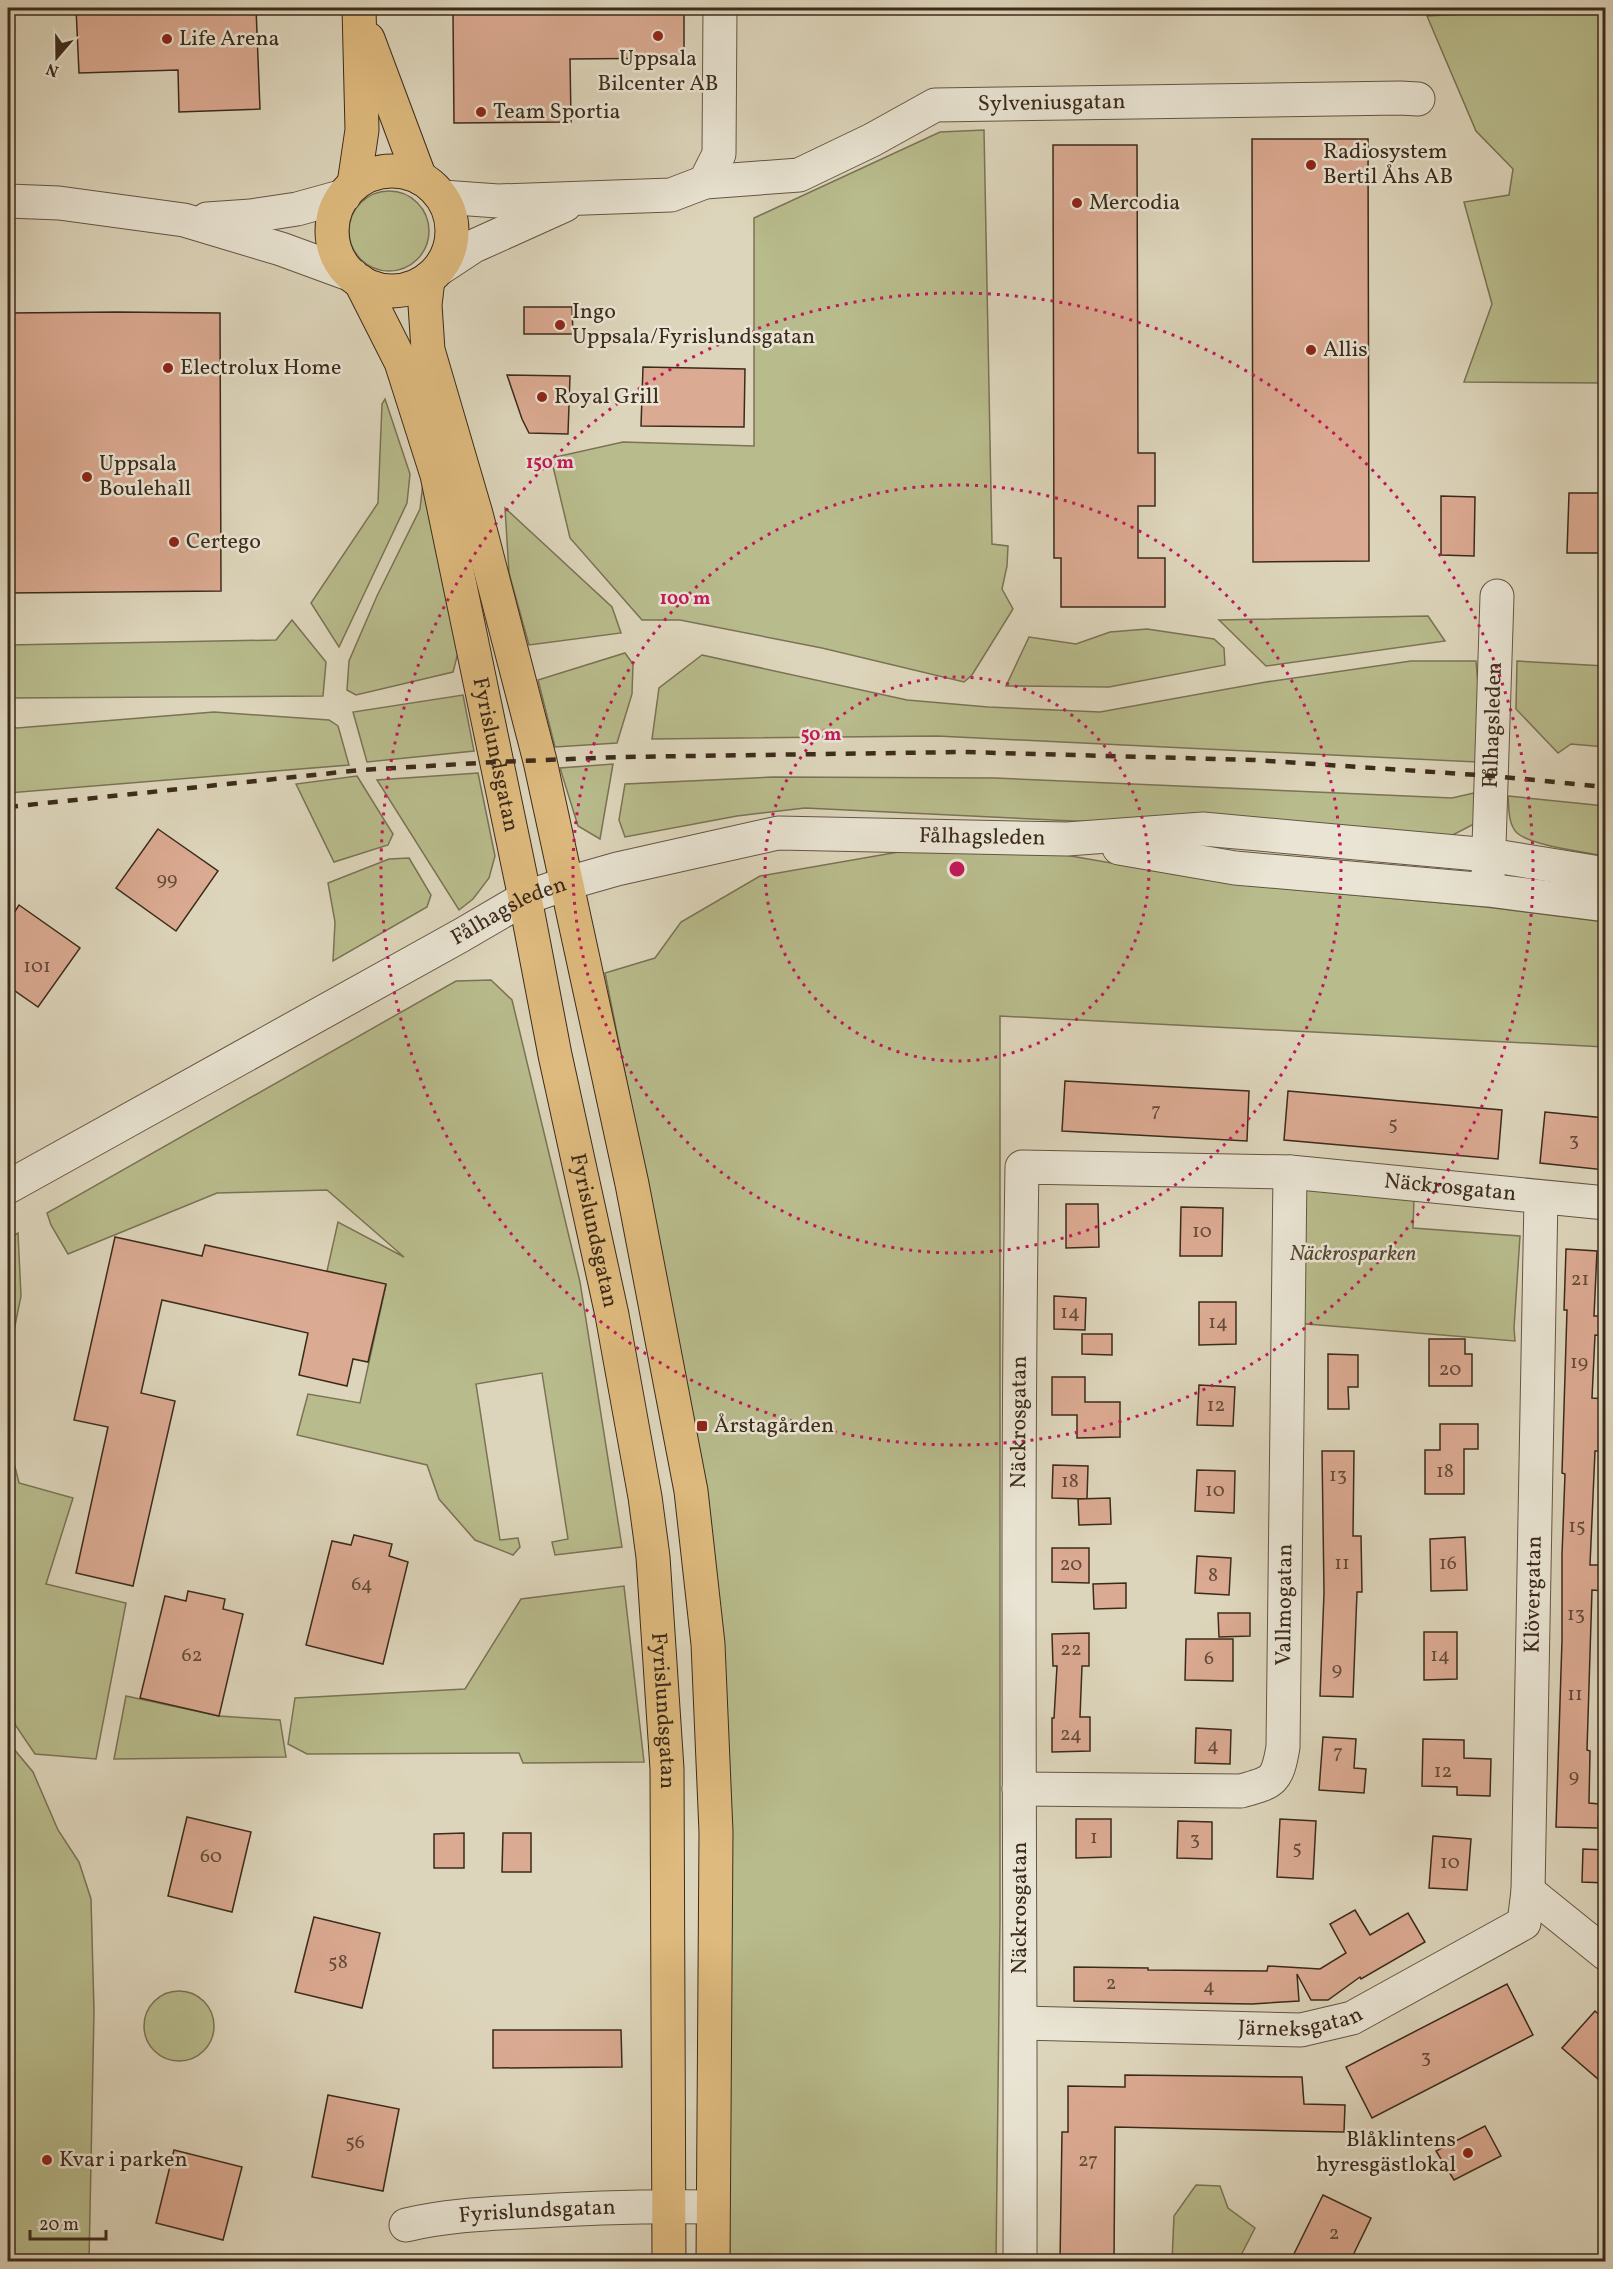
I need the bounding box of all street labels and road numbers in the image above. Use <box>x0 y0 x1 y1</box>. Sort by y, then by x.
street label: Sylveniusgatan <box>978 87 1126 120</box>
street label: Fålhagsleden <box>1475 661 1510 789</box>
street label: Fyrislundsgatan <box>464 675 526 835</box>
street label: Fålhagsleden <box>919 820 1046 854</box>
street label: Fålhagsleden <box>445 869 571 954</box>
street label: Fyrislundsgatan <box>562 1150 625 1311</box>
street label: Näckrosgatan <box>1383 1166 1518 1210</box>
street label: Näckrosgatan <box>1004 1356 1035 1488</box>
street label: Klövergatan <box>1517 1535 1550 1653</box>
street label: Vallmogatan <box>1268 1543 1301 1666</box>
street label: Fyrislundsgatan <box>643 1631 683 1789</box>
street label: Näckrosgatan <box>1005 1842 1036 1974</box>
street label: Järneksgatan <box>1237 1999 1369 2045</box>
street label: Fyrislundsgatan <box>457 2192 616 2232</box>

